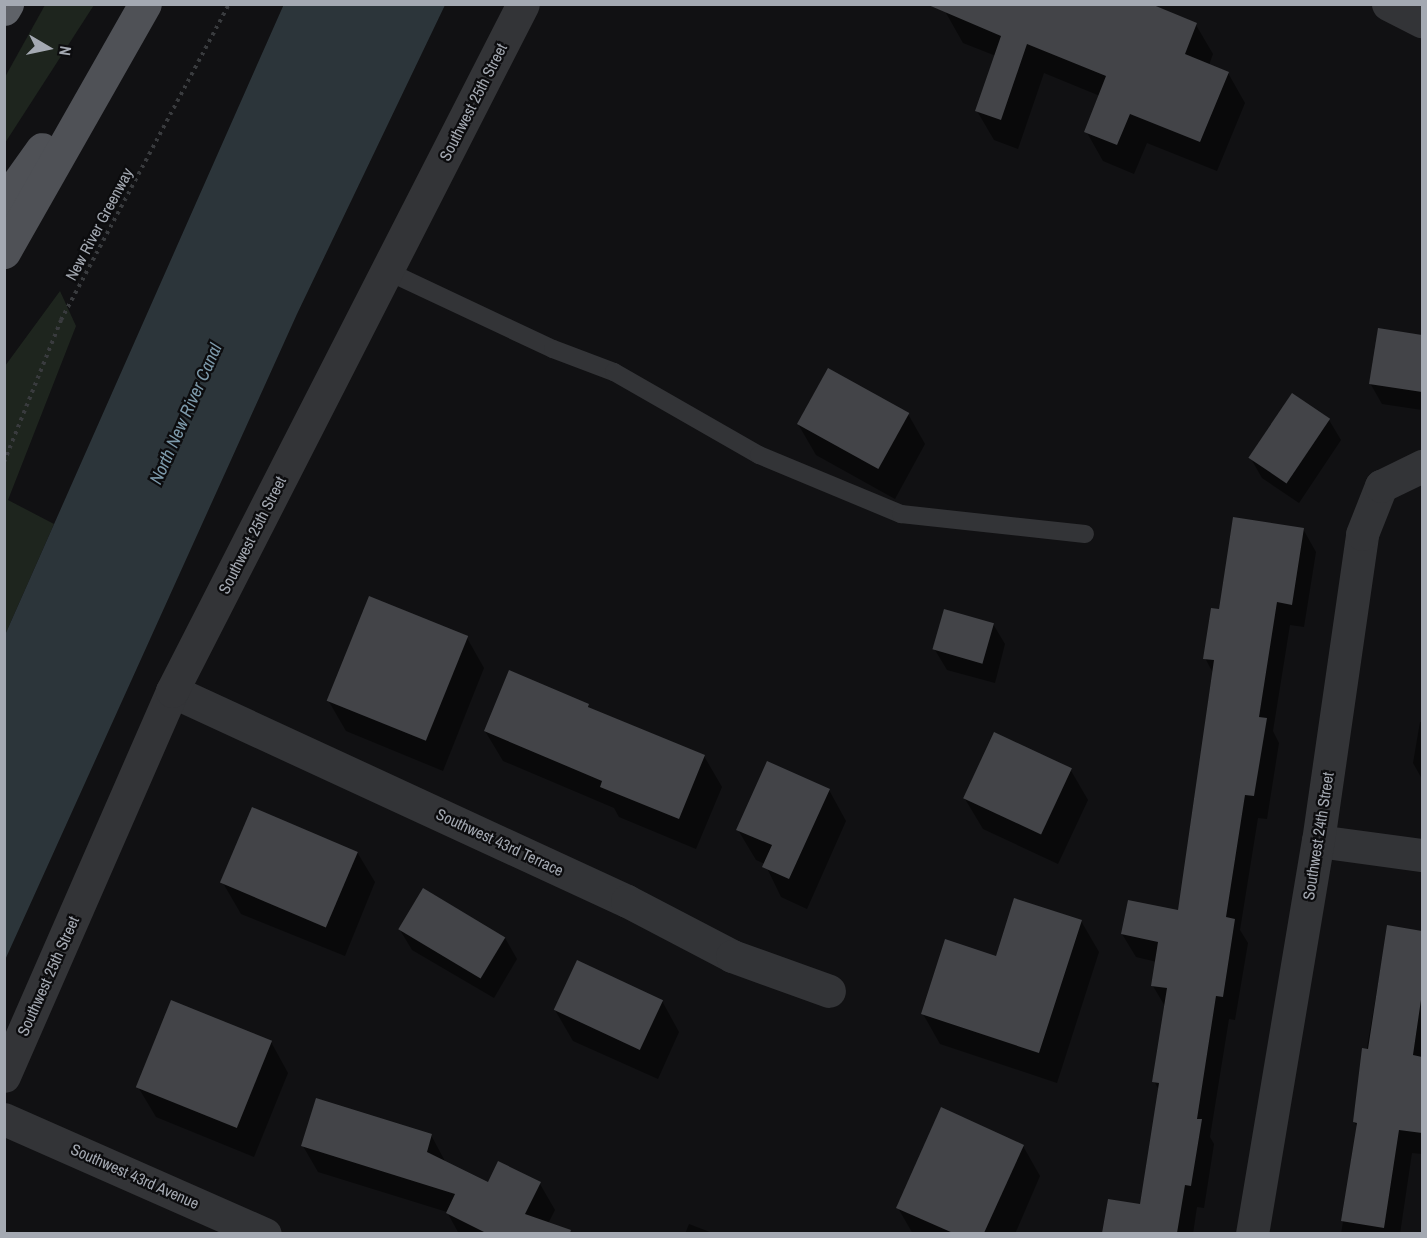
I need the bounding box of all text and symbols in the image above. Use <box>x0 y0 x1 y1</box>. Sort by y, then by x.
north arrow <box>18 18 78 78</box>
street label: Southwest 25th Street <box>435 40 511 164</box>
text: N <box>54 44 77 57</box>
street label: New River Greenway <box>61 164 137 284</box>
water label: North New River Canal <box>145 340 227 488</box>
street label: Southwest 25th Street <box>214 473 290 597</box>
street label: Southwest 24th Street <box>1298 771 1338 901</box>
street label: Southwest 43rd Terrace <box>433 804 567 880</box>
street label: Southwest 25th Street <box>13 913 83 1039</box>
street label: Southwest 43rd Avenue <box>68 1139 202 1213</box>

